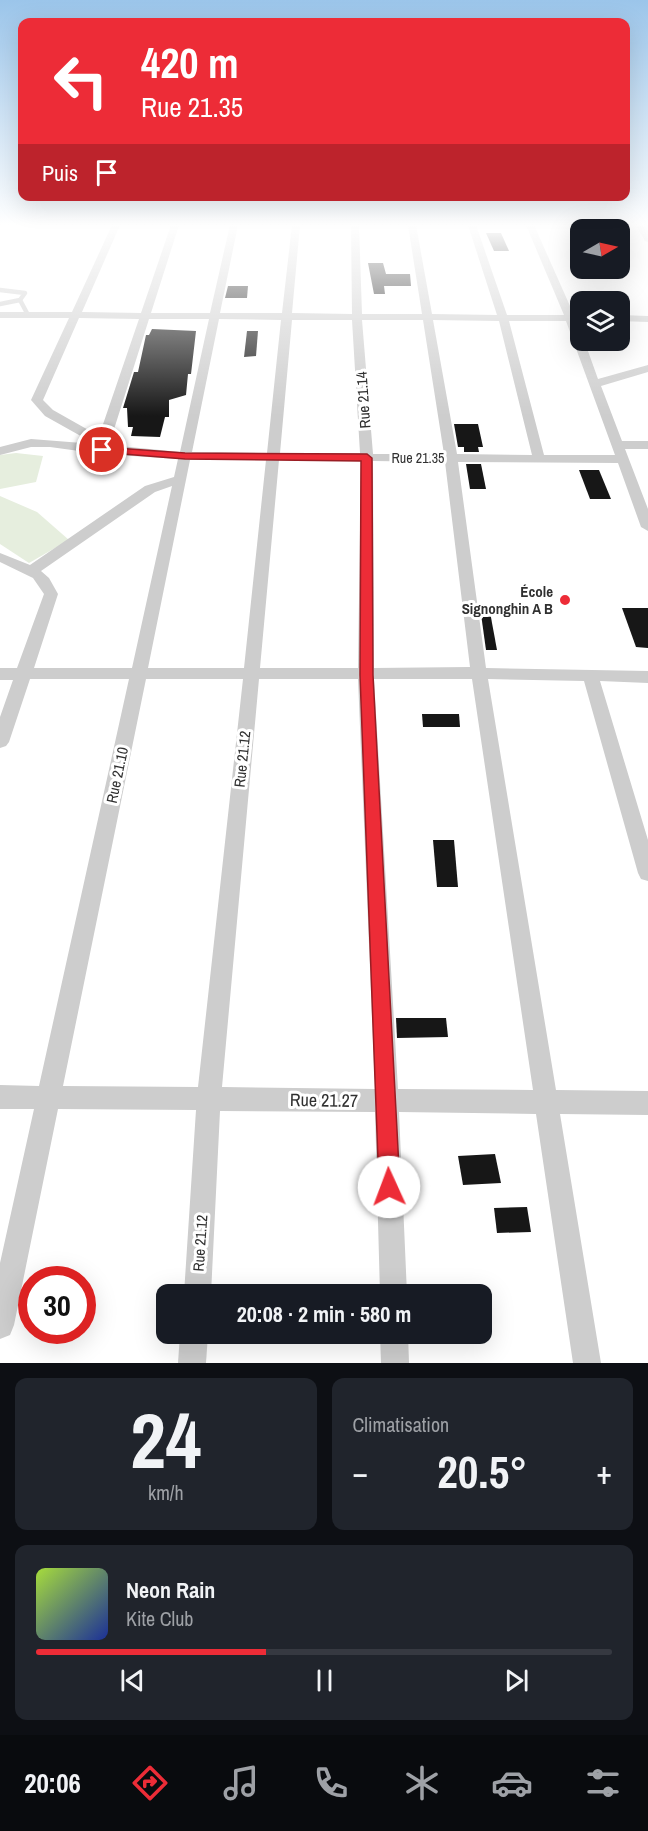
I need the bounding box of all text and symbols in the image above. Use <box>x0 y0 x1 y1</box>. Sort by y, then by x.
text: 420 m <box>141 35 239 91</box>
icon: left <box>42 42 120 120</box>
text: Rue 21.35 <box>141 89 243 125</box>
icon: arrive <box>90 156 123 189</box>
text: Puis <box>42 158 78 188</box>
north arrow <box>570 219 630 279</box>
map controls <box>570 219 630 351</box>
button: layers <box>570 291 630 351</box>
street label: Rue 21.14 <box>351 371 375 429</box>
pin <box>76 424 127 475</box>
icon: arrive <box>85 433 118 466</box>
street label: Rue 21.35 <box>392 449 444 467</box>
place label: École Signonghin A B <box>462 581 553 619</box>
marker: École Signonghin A B <box>558 593 572 607</box>
street label: Rue 21.12 <box>229 730 255 788</box>
street label: Rue 21.10 <box>101 745 133 805</box>
street label: Rue 21.27 <box>290 1087 358 1113</box>
position arrow <box>357 1155 421 1219</box>
street label: Rue 21.12 <box>188 1214 212 1272</box>
speed limit sign: 30 <box>18 1266 96 1344</box>
text: 20:08 · 2 min · 580 m <box>237 1299 411 1329</box>
text: 24 <box>130 1387 201 1492</box>
text: Climatisation <box>353 1411 449 1438</box>
text: 20.5° <box>437 1441 527 1502</box>
text: − <box>353 1450 368 1494</box>
text: + <box>596 1450 612 1494</box>
text: km/h <box>148 1479 184 1506</box>
text: Neon Rain <box>126 1575 215 1605</box>
text: Kite Club <box>126 1605 193 1632</box>
icon: previous <box>116 1664 149 1697</box>
icon: pause <box>308 1664 341 1697</box>
icon: next <box>500 1664 533 1697</box>
icon: directions <box>129 1762 171 1804</box>
icon: music <box>220 1762 262 1804</box>
icon: phone <box>310 1762 352 1804</box>
icon: climate <box>401 1762 443 1804</box>
icon: car <box>491 1762 533 1804</box>
icon: filters <box>582 1762 624 1804</box>
text: 20:06 <box>24 1765 81 1801</box>

